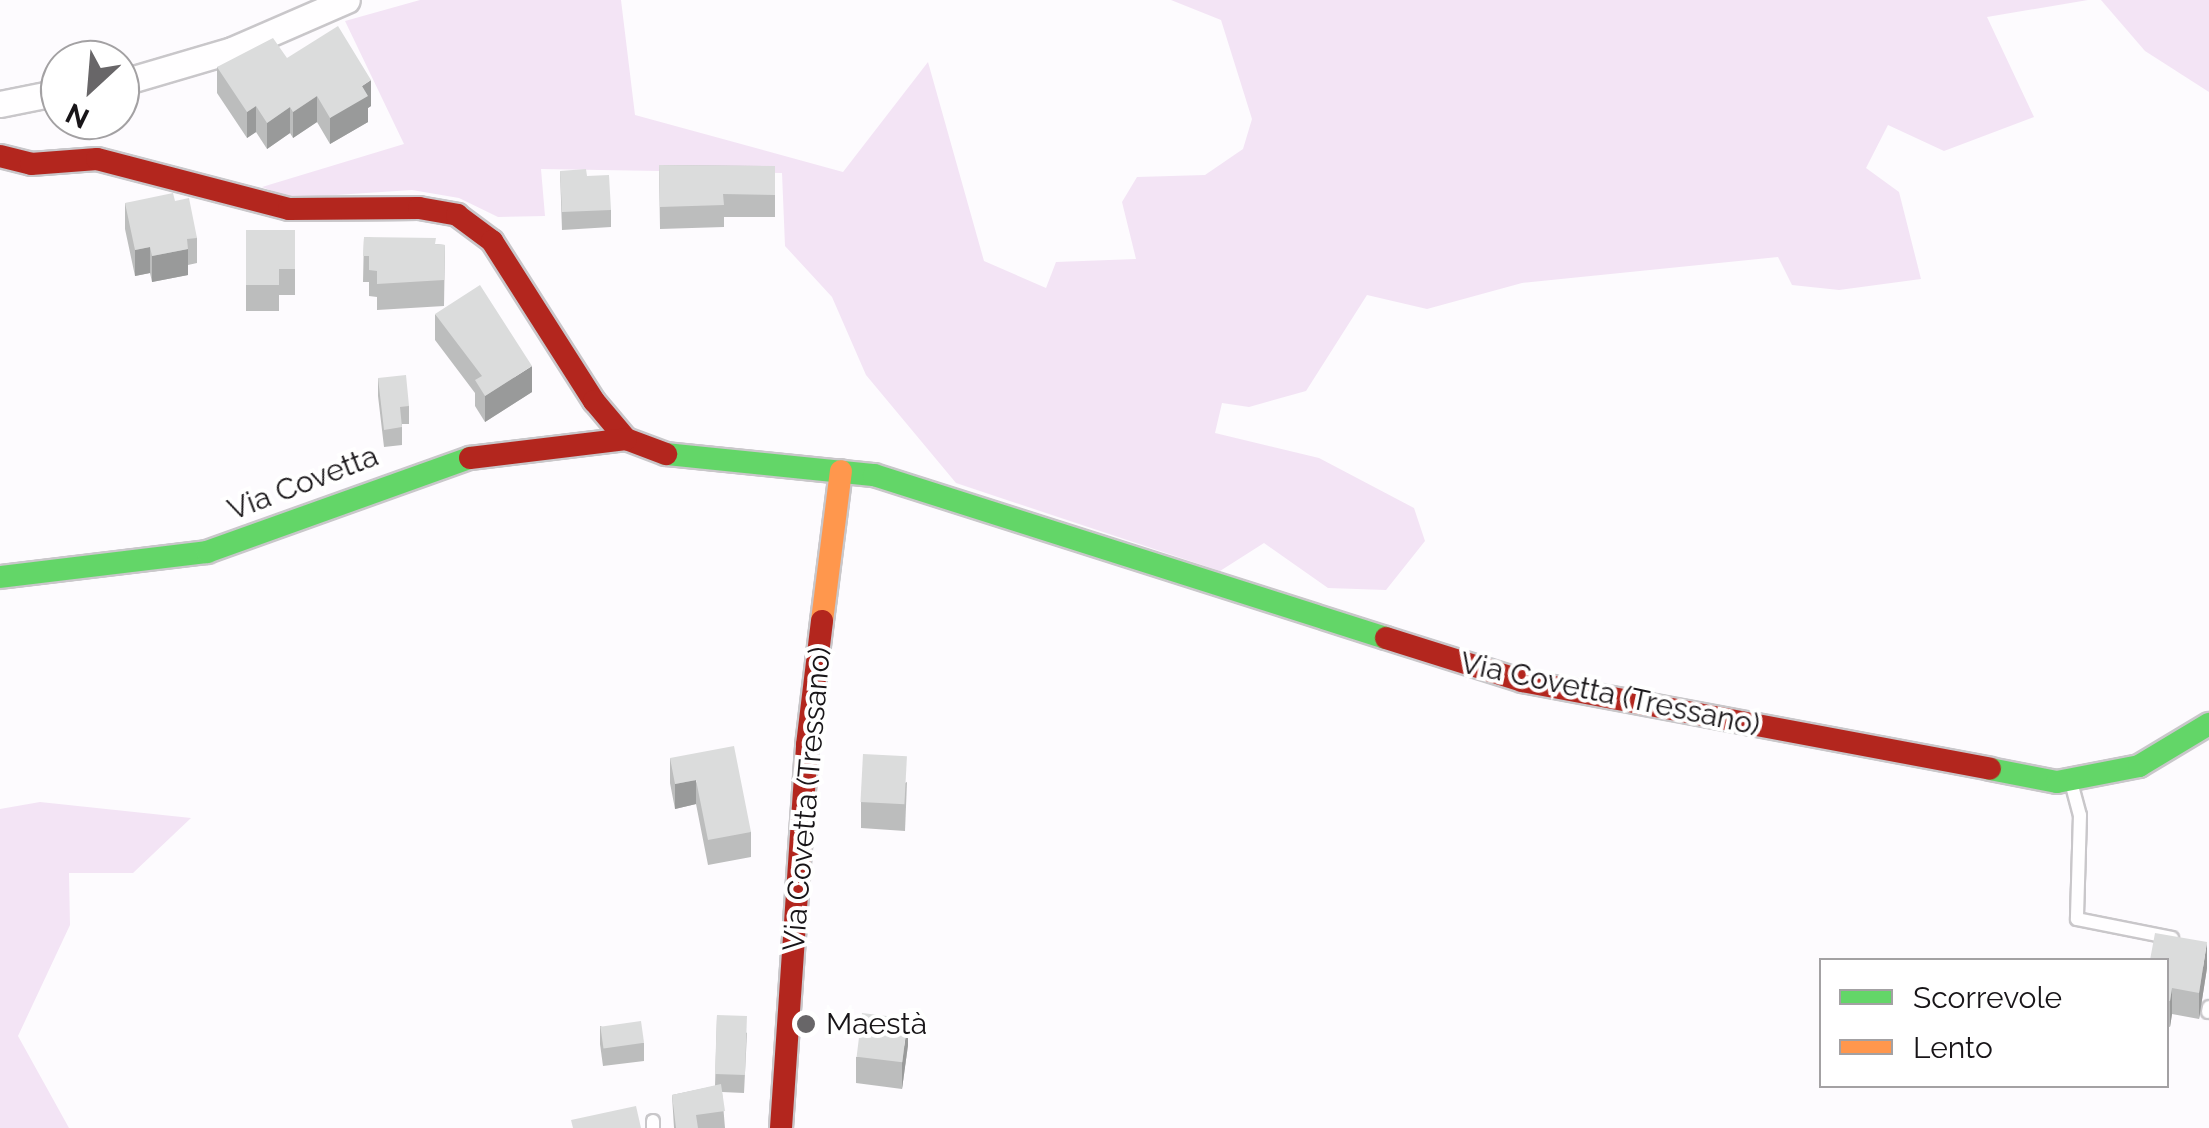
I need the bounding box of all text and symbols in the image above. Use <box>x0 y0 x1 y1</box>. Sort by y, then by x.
north arrow <box>40 40 140 140</box>
text: N <box>61 96 94 135</box>
street label: Via Covetta <box>223 438 383 528</box>
street label: Via Covetta (Tressano) <box>776 645 838 953</box>
street label: Via Covetta (Tressano) <box>1457 645 1763 743</box>
legend <box>1819 958 2169 1088</box>
text: Scorrevole <box>1913 980 2062 1015</box>
place label: Maestà <box>826 1006 927 1042</box>
marker: Maestà <box>795 1013 817 1035</box>
text: Lento <box>1913 1030 1993 1065</box>

